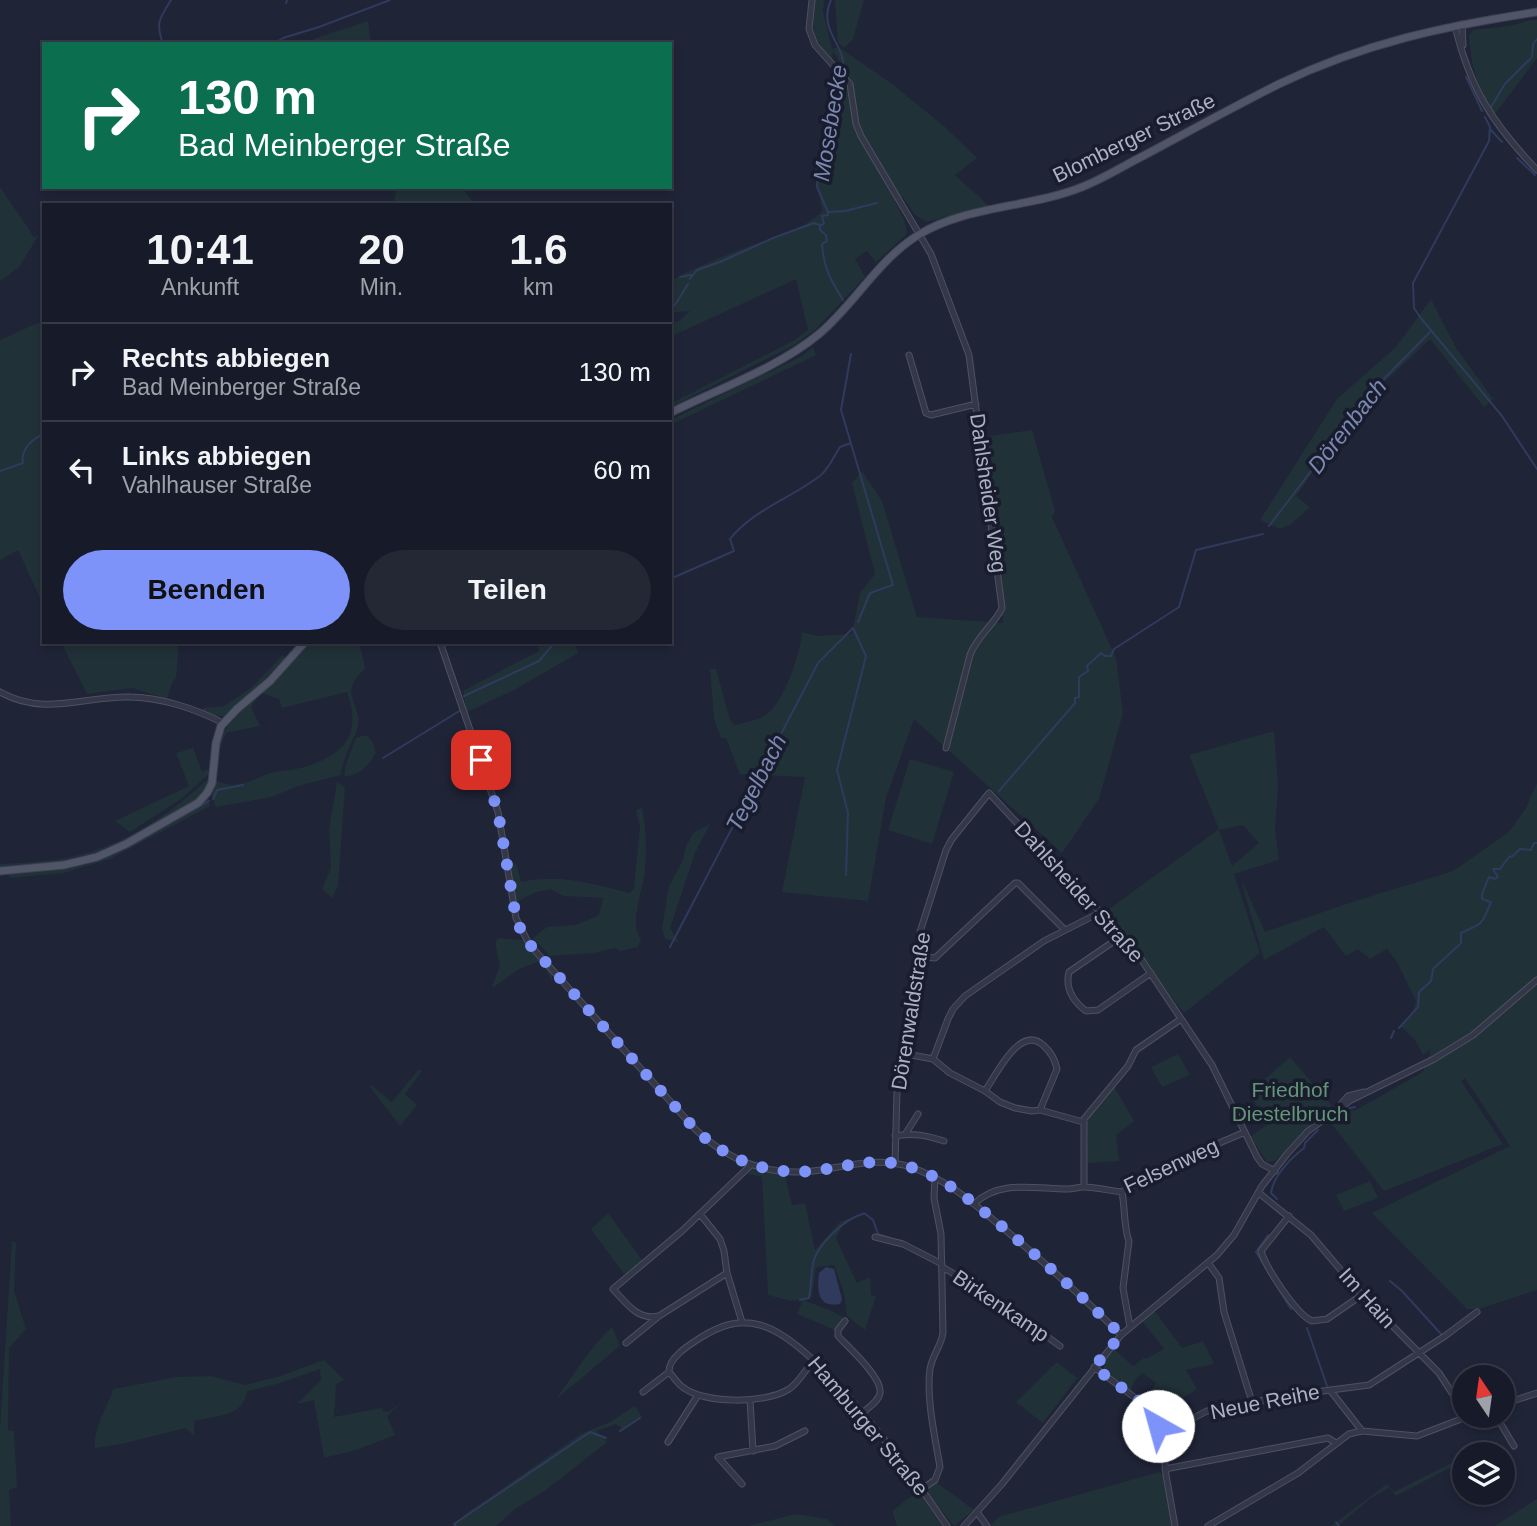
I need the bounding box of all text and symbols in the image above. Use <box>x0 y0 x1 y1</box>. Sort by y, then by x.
water label: Mosebecke <box>808 63 852 183</box>
icon: right <box>63 70 154 161</box>
text: 130 m <box>178 70 317 124</box>
street label: Blomberger Straße <box>1049 88 1219 187</box>
text: Bad Meinberger Straße <box>178 127 511 163</box>
text: 10:41 <box>146 226 254 273</box>
text: 20 <box>358 226 405 273</box>
text: 1.6 <box>509 226 568 273</box>
text: Ankunft <box>161 274 239 300</box>
text: Min. <box>360 274 403 300</box>
text: km <box>523 274 554 300</box>
text: Rechts abbiegen <box>122 343 330 373</box>
icon: right <box>63 353 101 391</box>
text: 130 m <box>579 357 651 387</box>
text: Bad Meinberger Straße <box>122 374 361 400</box>
water label: Dörenbach <box>1302 374 1392 478</box>
street label: Dahlsheider Weg <box>966 412 1011 574</box>
text: Links abbiegen <box>122 441 311 471</box>
icon: left <box>63 451 101 489</box>
text: 60 m <box>593 455 651 485</box>
text: Vahlhauser Straße <box>122 472 312 498</box>
button: Beenden <box>63 550 350 630</box>
button: Teilen <box>364 550 651 630</box>
pin <box>451 730 511 790</box>
water label: Tegelbach <box>721 730 791 836</box>
icon: arrive <box>462 741 500 779</box>
street label: Dahlsheider Straße <box>1010 817 1148 967</box>
street label: Dörenwaldstraße <box>887 930 934 1092</box>
park label: Friedhof Diestelbruch <box>1232 1078 1348 1125</box>
street label: Felsenweg <box>1120 1134 1222 1197</box>
street label: Im Hain <box>1335 1263 1400 1332</box>
street label: Birkenkamp <box>949 1265 1054 1346</box>
street label: Hamburger Straße <box>804 1352 933 1500</box>
north arrow <box>1452 1365 1516 1428</box>
map controls <box>1452 1365 1515 1505</box>
street label: Neue Reihe <box>1208 1380 1322 1423</box>
position arrow <box>1121 1389 1195 1463</box>
button: layers <box>1452 1442 1515 1505</box>

